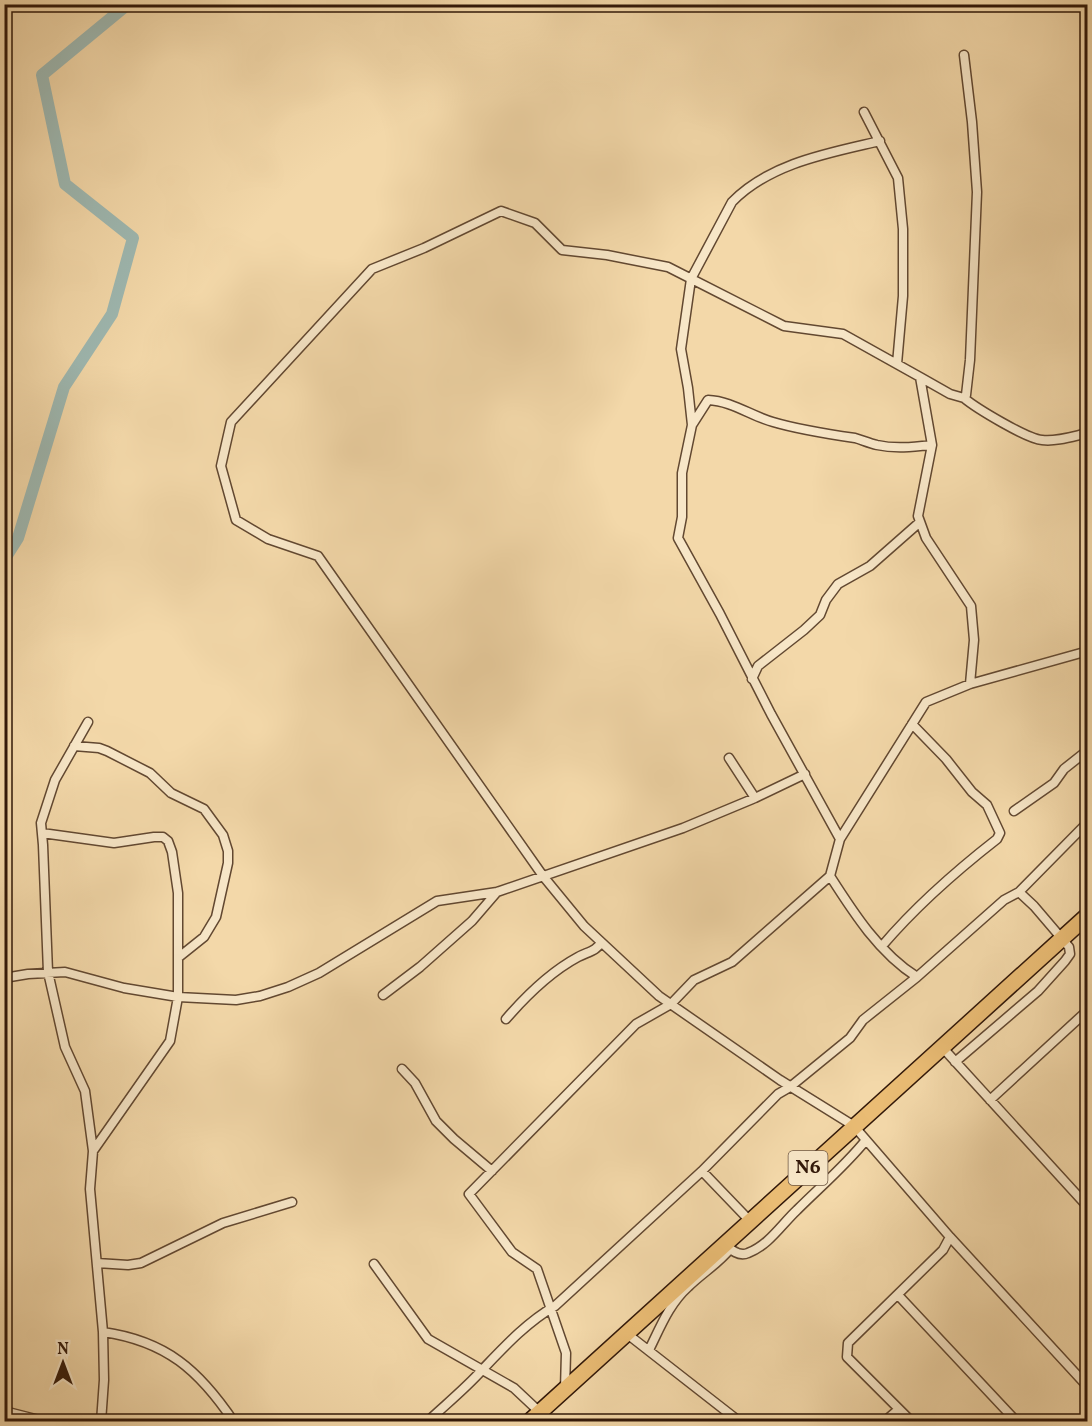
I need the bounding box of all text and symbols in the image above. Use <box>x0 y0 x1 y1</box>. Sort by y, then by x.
road number: N6 <box>788 1151 828 1185</box>
north arrow <box>33 1333 93 1393</box>
text: N <box>57 1339 69 1361</box>

